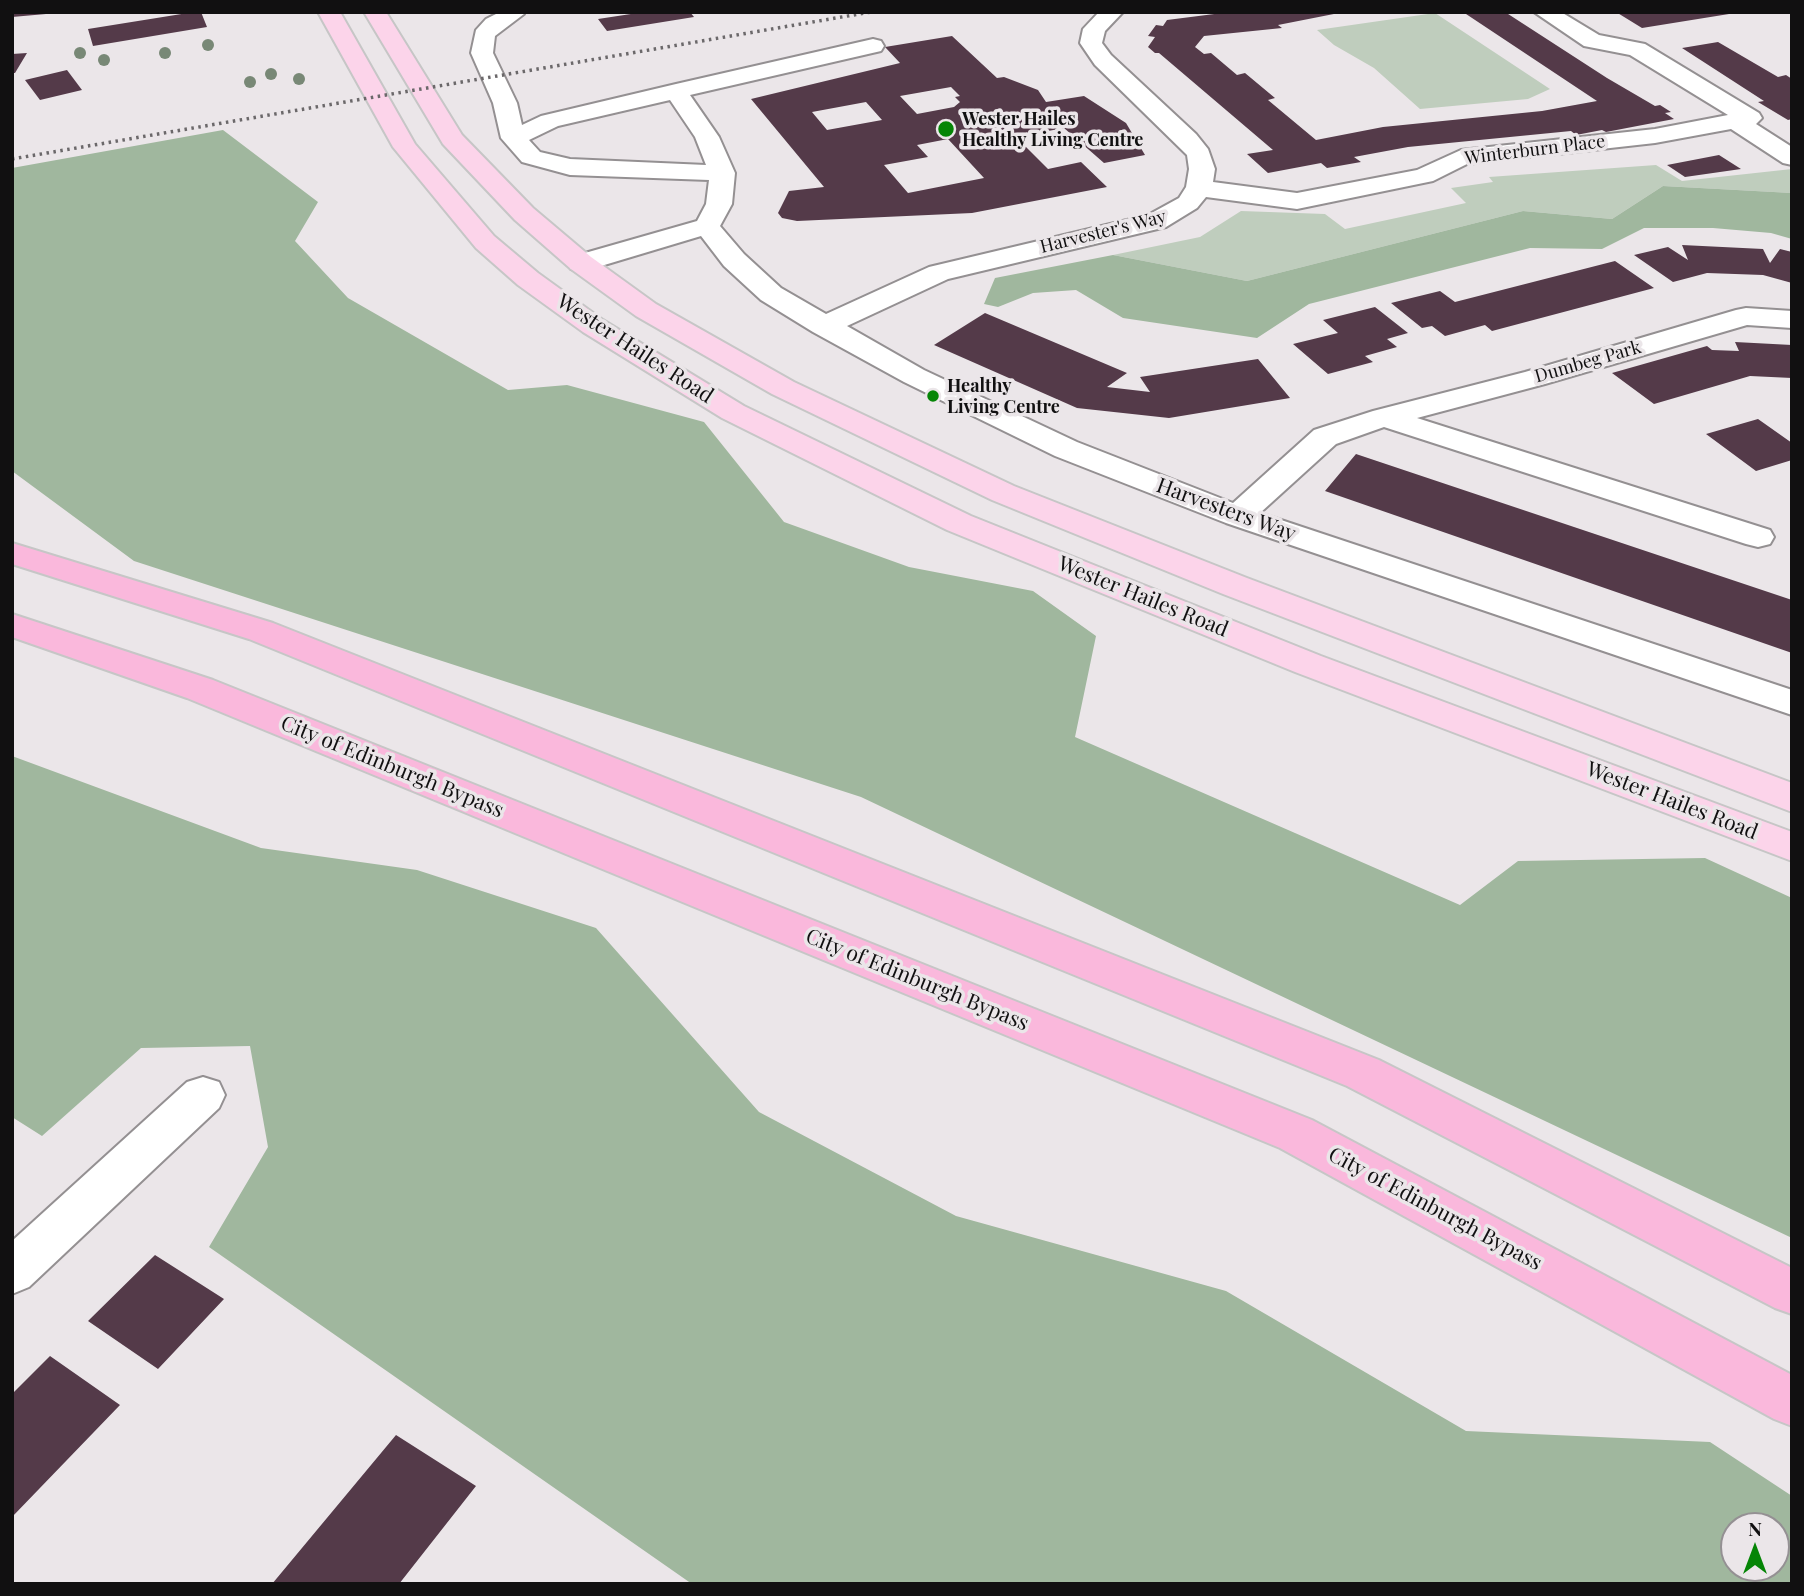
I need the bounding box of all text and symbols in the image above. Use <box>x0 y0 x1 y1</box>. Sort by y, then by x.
place label: Wester Hailes Healthy Living Centre <box>962 108 1143 150</box>
marker: Wester Hailes Healthy Living Centre <box>936 119 956 139</box>
street label: Winterburn Place <box>1464 131 1606 169</box>
street label: Harvester's Way <box>1038 206 1168 258</box>
street label: Wester Hailes Road <box>552 289 718 409</box>
street label: Dumbeg Park <box>1532 337 1644 387</box>
place label: Healthy Living Centre <box>947 375 1060 418</box>
marker: Healthy Living Centre <box>925 388 941 404</box>
street label: Harvesters Way <box>1153 473 1299 547</box>
street label: Wester Hailes Road <box>1054 551 1232 643</box>
street label: City of Edinburgh Bypass <box>277 711 507 823</box>
street label: Wester Hailes Road <box>1583 757 1761 845</box>
street label: City of Edinburgh Bypass <box>802 924 1032 1036</box>
street label: City of Edinburgh Bypass <box>1324 1142 1546 1276</box>
north arrow <box>1720 1512 1790 1582</box>
text: N <box>1748 1515 1762 1541</box>

